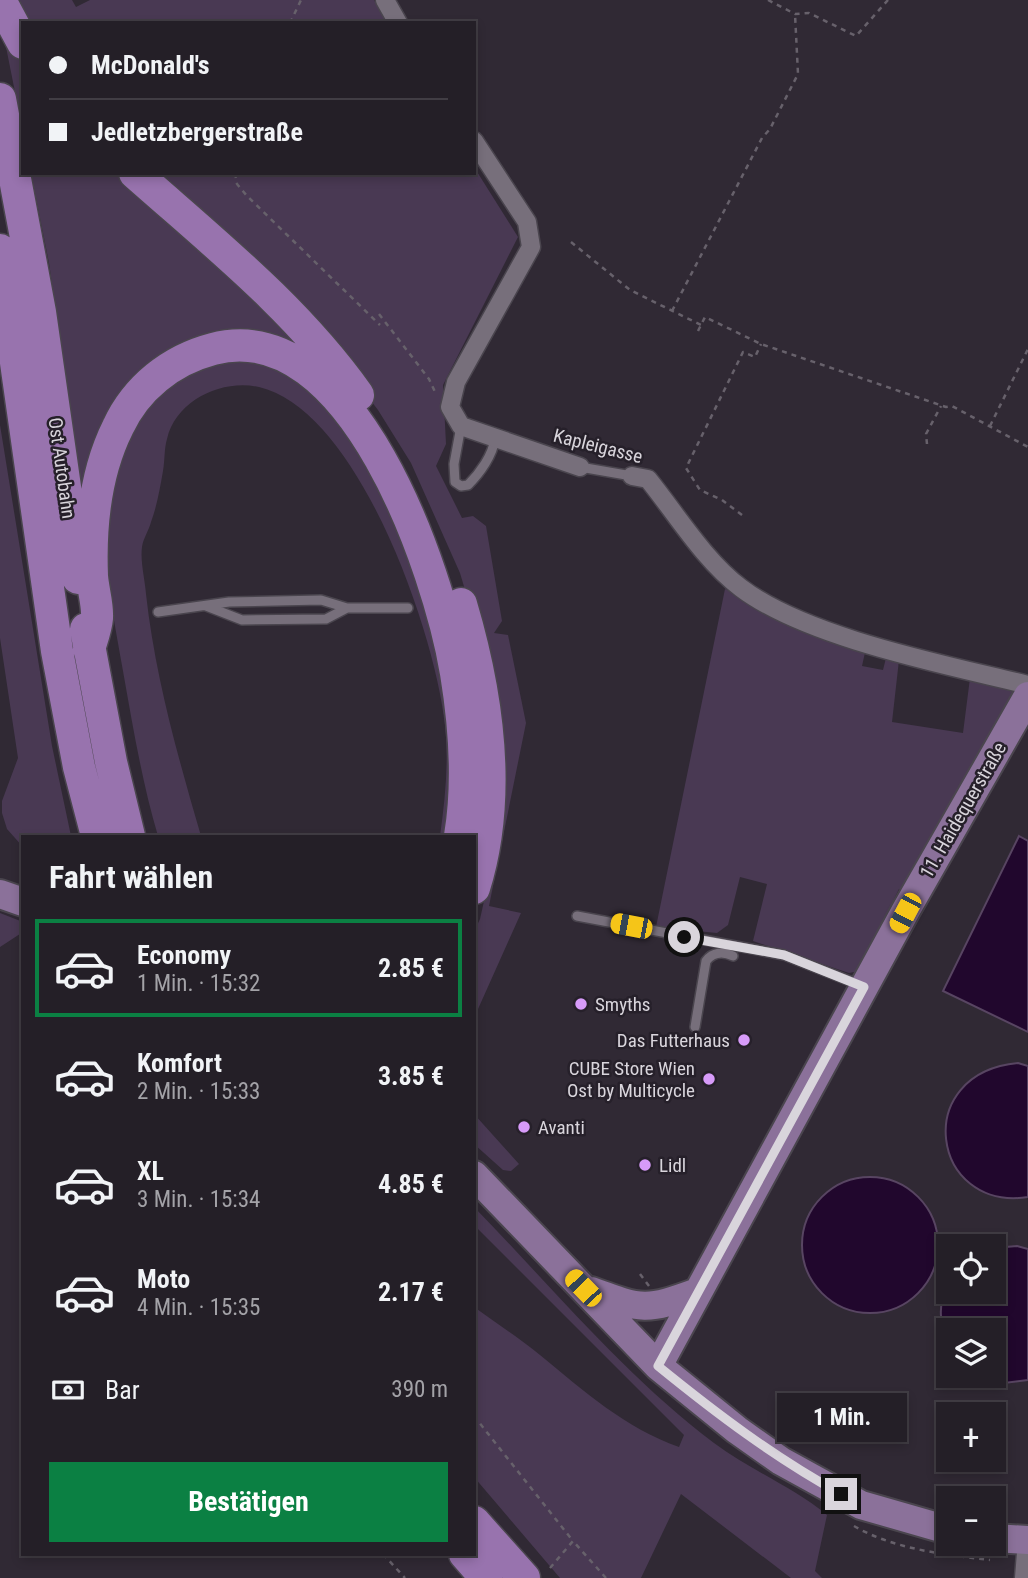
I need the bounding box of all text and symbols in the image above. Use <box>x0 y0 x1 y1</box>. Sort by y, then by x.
text: McDonald's <box>91 50 210 80</box>
text: Jedletzbergerstraße <box>91 117 303 147</box>
street label: Ost Autobahn <box>44 416 80 520</box>
street label: Kapleigasse <box>551 424 645 468</box>
street label: 11. Haidequerstraße <box>915 738 1011 882</box>
text: Fahrt wählen <box>49 858 213 896</box>
car <box>886 890 925 936</box>
car <box>609 912 654 940</box>
route start <box>668 921 700 953</box>
icon: car <box>53 937 116 1000</box>
text: Economy <box>137 940 231 970</box>
text: 2.85 € <box>378 953 444 983</box>
text: 1 Min. · 15:32 <box>137 970 260 997</box>
place label: Smyths <box>595 993 651 1016</box>
marker: Smyths <box>573 996 589 1012</box>
place label: Das Futterhaus <box>617 1029 730 1052</box>
marker: Das Futterhaus <box>736 1032 752 1048</box>
icon: car <box>53 1045 116 1108</box>
text: Komfort <box>137 1048 222 1078</box>
place label: CUBE Store Wien Ost by Multicycle <box>567 1057 695 1102</box>
text: 3.85 € <box>378 1061 444 1091</box>
marker: CUBE Store Wien Ost by Multicycle <box>701 1071 717 1087</box>
text: 2 Min. · 15:33 <box>137 1078 260 1105</box>
place label: Avanti <box>538 1116 585 1139</box>
marker: Avanti <box>516 1119 532 1135</box>
icon: car <box>53 1153 116 1216</box>
place label: Lidl <box>659 1154 686 1177</box>
text: XL <box>137 1156 164 1186</box>
marker: Lidl <box>637 1157 653 1173</box>
text: 4.85 € <box>378 1169 444 1199</box>
text: 3 Min. · 15:34 <box>137 1186 260 1213</box>
map controls <box>936 1234 1006 1556</box>
button: locate <box>936 1234 1006 1304</box>
icon: car <box>53 1261 116 1324</box>
text: Moto <box>137 1264 190 1294</box>
car <box>561 1266 606 1310</box>
text: 2.17 € <box>378 1277 444 1307</box>
text: 4 Min. · 15:35 <box>137 1294 260 1321</box>
button: layers <box>936 1318 1006 1388</box>
icon: cash <box>49 1371 87 1409</box>
text: Bar <box>105 1375 140 1405</box>
text: 390 m <box>391 1376 448 1403</box>
callout: 1 Min. <box>776 1392 906 1442</box>
button: + <box>936 1402 1006 1472</box>
text: 1 Min. <box>813 1404 871 1431</box>
button: Bestätigen <box>49 1462 448 1542</box>
route end <box>825 1478 857 1510</box>
button: − <box>936 1486 1006 1556</box>

